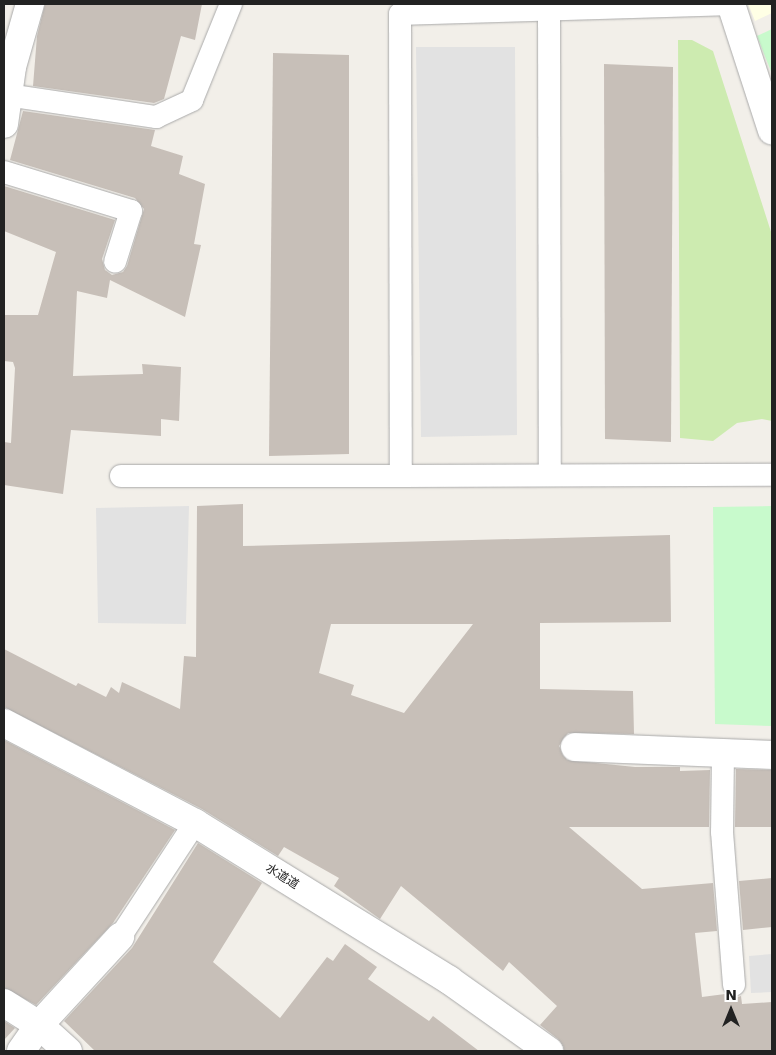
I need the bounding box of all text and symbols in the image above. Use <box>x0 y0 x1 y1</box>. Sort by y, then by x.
street label: 水道道 <box>263 861 301 893</box>
north arrow <box>706 985 756 1035</box>
text: N <box>725 987 737 1003</box>

